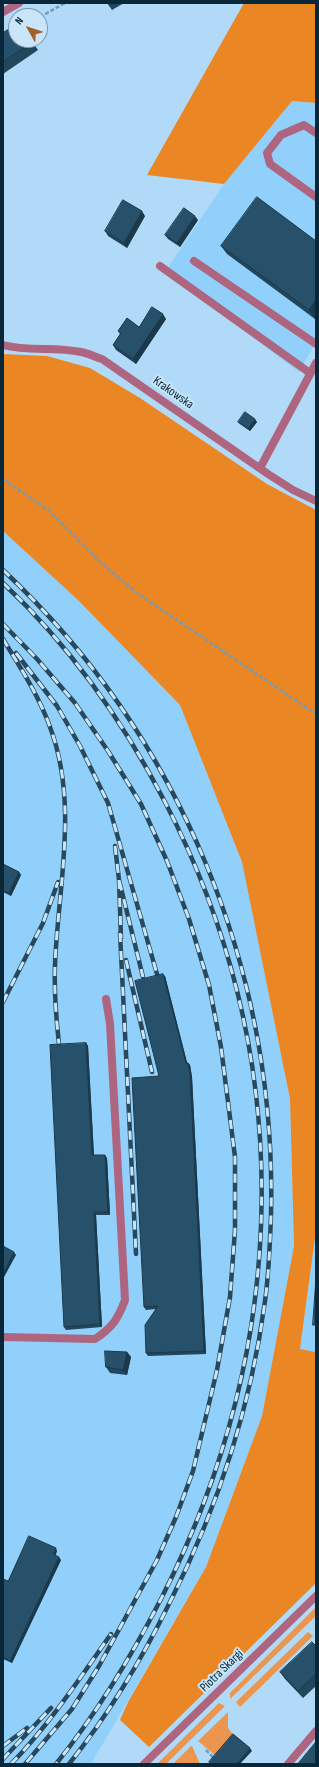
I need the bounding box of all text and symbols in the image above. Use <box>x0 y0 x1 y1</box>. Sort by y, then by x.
north arrow <box>8 8 48 48</box>
text: N <box>12 14 26 27</box>
street label: Krakowska <box>150 373 196 413</box>
street label: Piotra Skargi <box>197 1647 247 1695</box>

